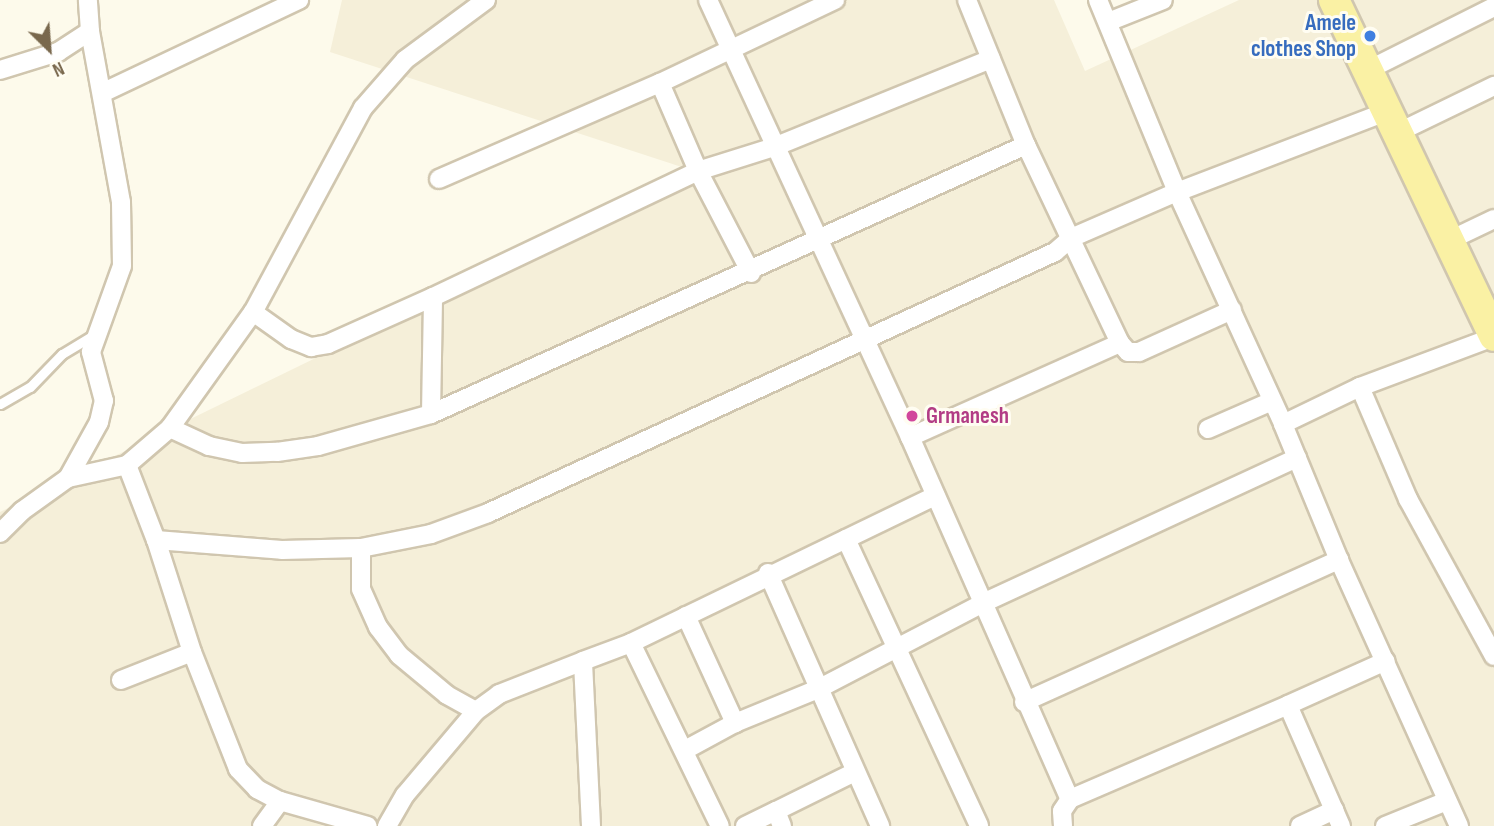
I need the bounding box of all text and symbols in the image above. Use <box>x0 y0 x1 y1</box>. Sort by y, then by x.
place label: Amele clothes Shop <box>1251 9 1356 63</box>
north arrow <box>14 14 84 84</box>
marker: Amele clothes Shop <box>1362 28 1378 44</box>
text: N <box>49 56 68 81</box>
place label: Grmanesh <box>926 402 1009 430</box>
marker: Grmanesh <box>904 408 920 424</box>

